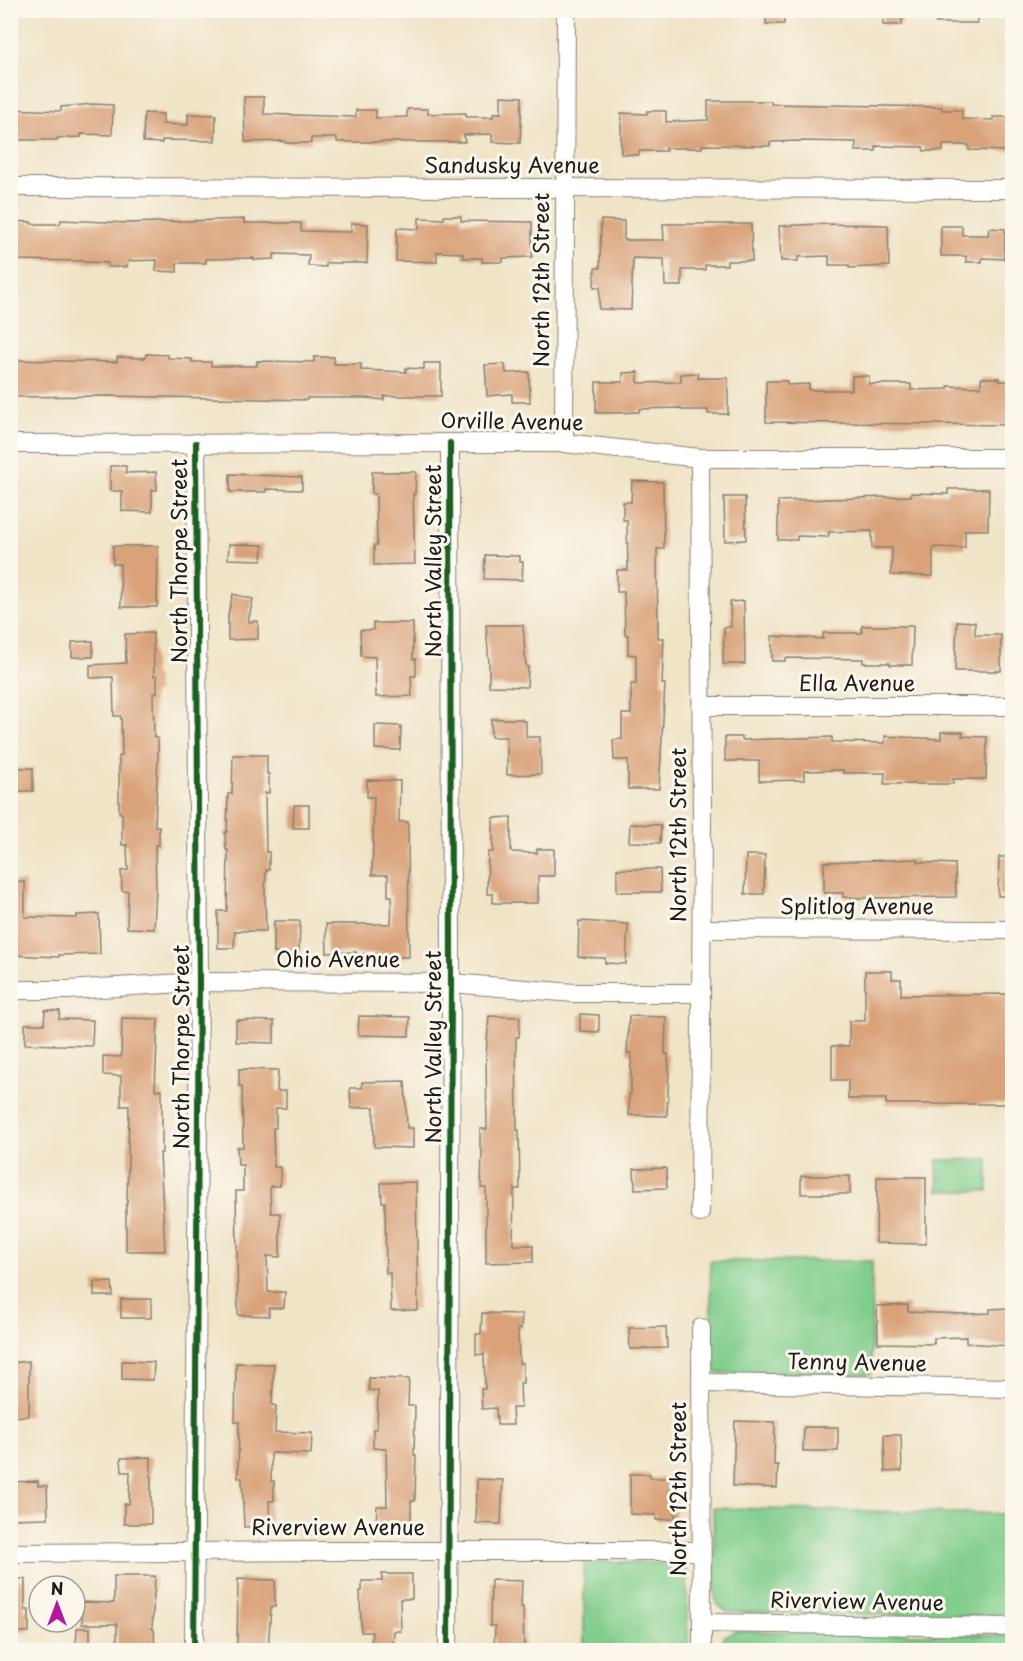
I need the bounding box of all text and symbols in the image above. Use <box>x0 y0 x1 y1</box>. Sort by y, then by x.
street label: Sandusky Avenue <box>424 148 600 180</box>
street label: North 12th Street <box>524 193 556 367</box>
street label: Orville Avenue <box>440 403 584 437</box>
street label: North Thorpe Street <box>162 459 194 663</box>
street label: North Valley Street <box>416 464 448 658</box>
street label: Ella Avenue <box>799 666 915 698</box>
street label: North 12th Street <box>661 748 693 922</box>
street label: Splitlog Avenue <box>780 889 934 921</box>
street label: Ohio Avenue <box>276 942 400 974</box>
street label: North Thorpe Street <box>164 945 196 1149</box>
street label: North Valley Street <box>416 950 448 1144</box>
street label: Tenny Avenue <box>787 1344 927 1378</box>
street label: North 12th Street <box>661 1402 693 1576</box>
street label: Riverview Avenue <box>251 1510 425 1542</box>
north arrow <box>27 1574 87 1634</box>
text: N <box>51 1576 63 1600</box>
street label: Riverview Avenue <box>770 1582 944 1618</box>

